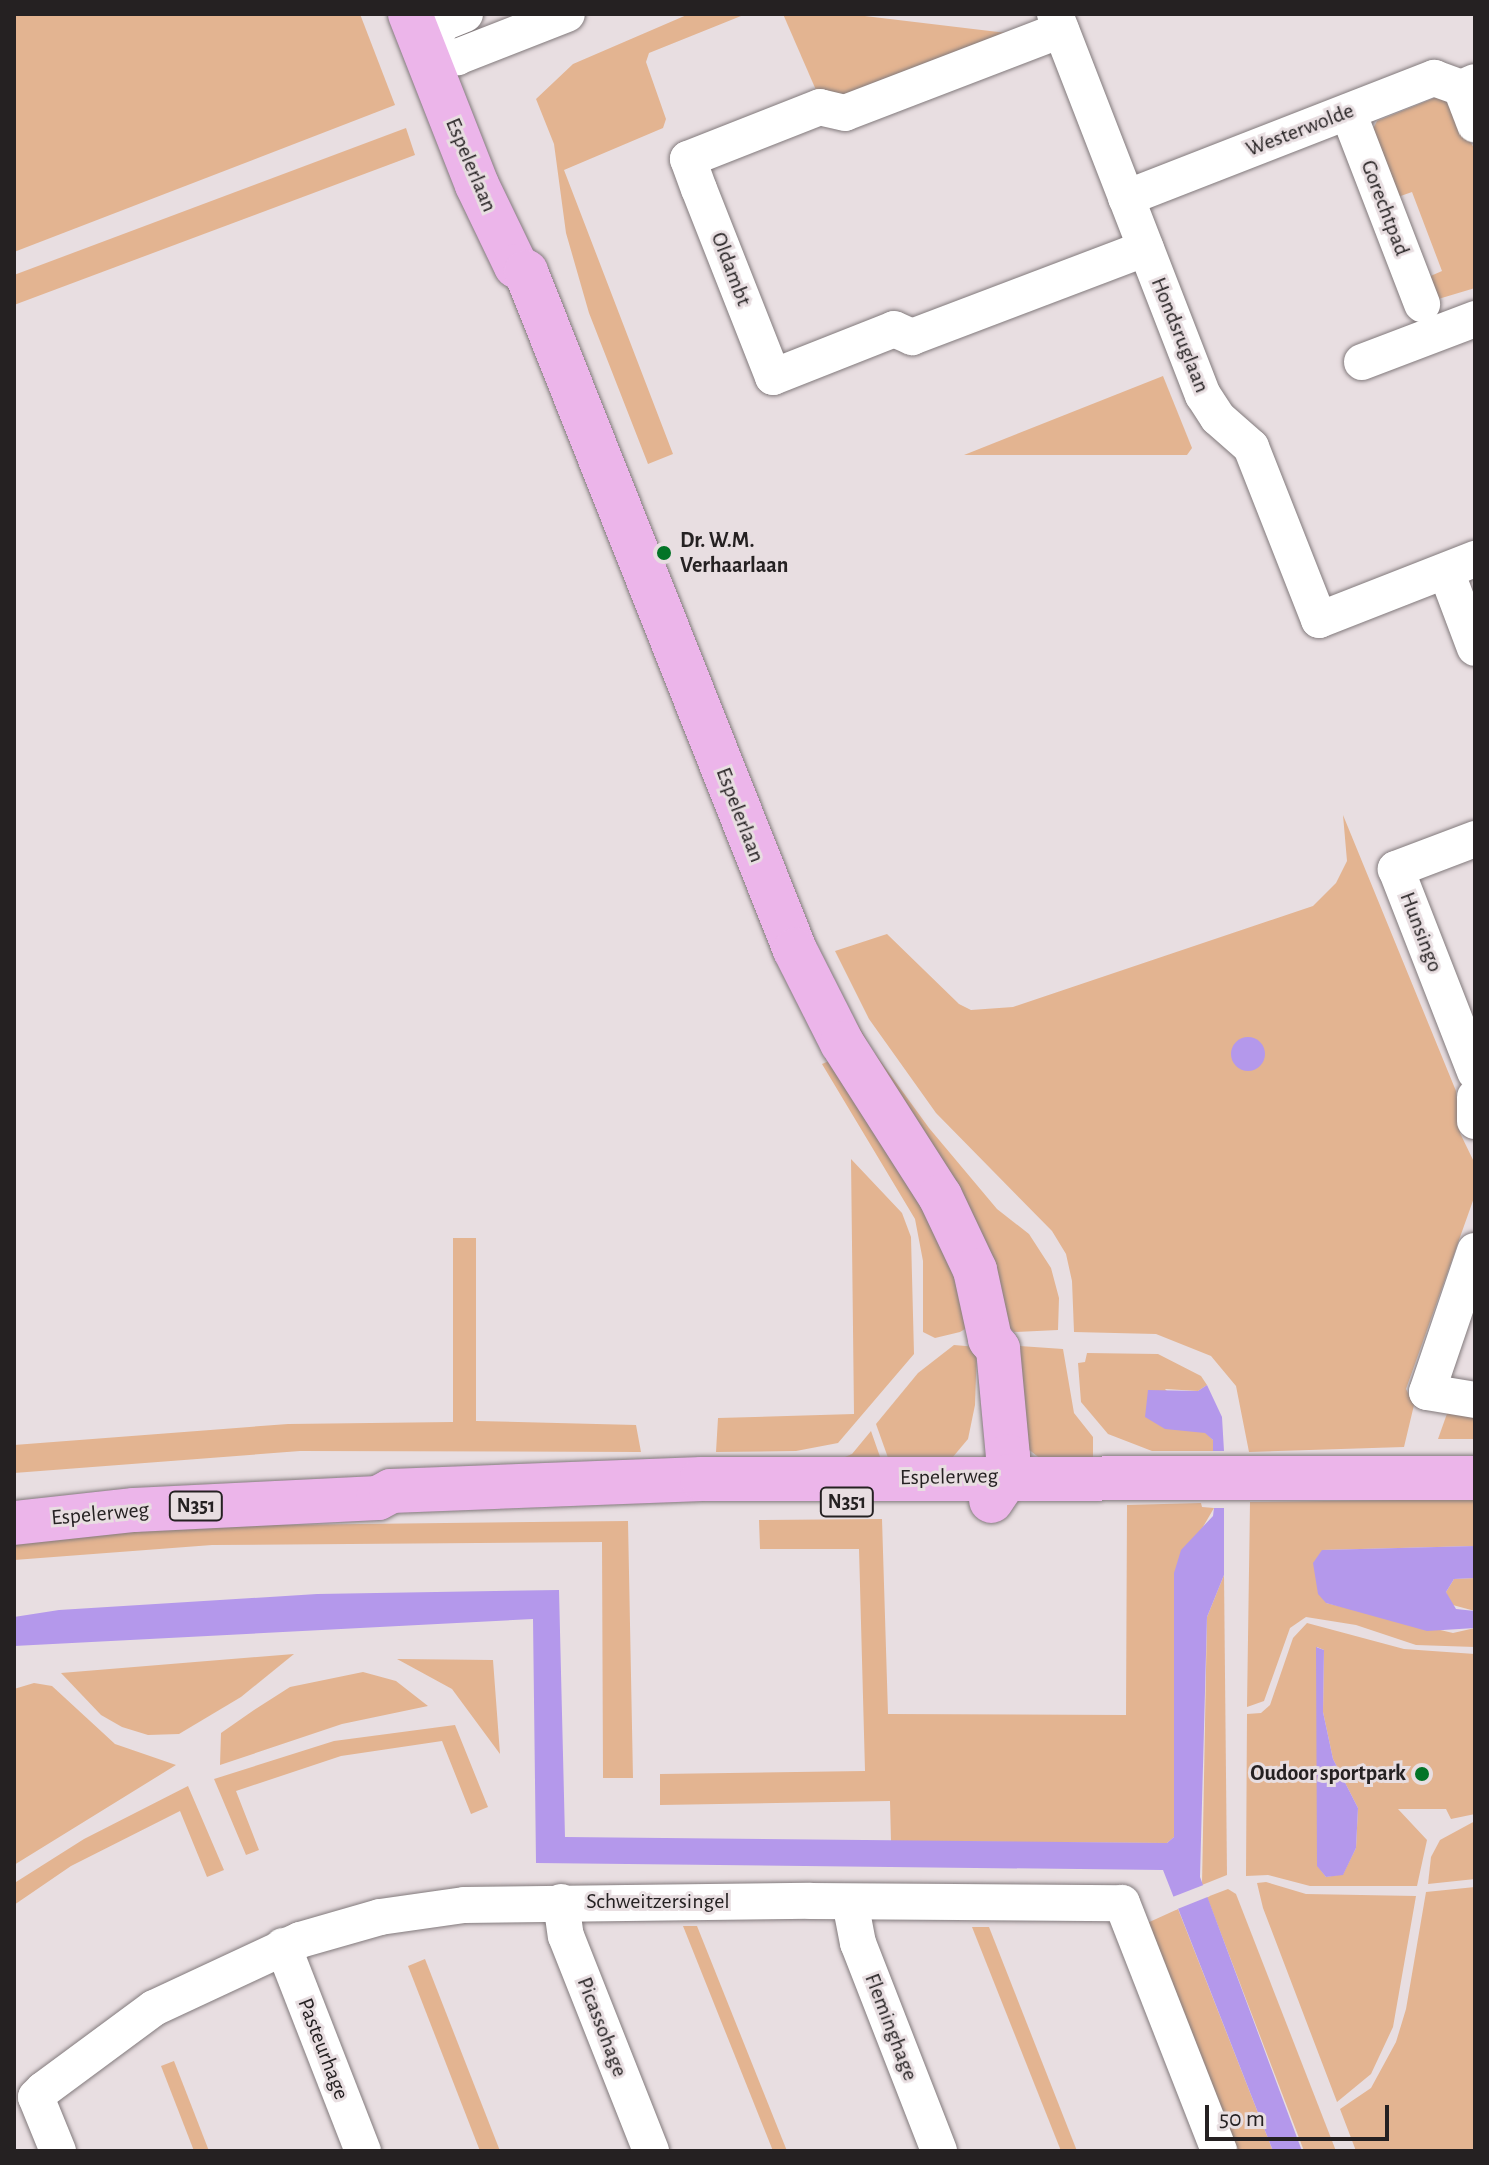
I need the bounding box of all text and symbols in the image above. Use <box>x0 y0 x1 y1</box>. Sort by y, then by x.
street label: Westerwolde <box>1242 97 1358 163</box>
street label: Espelerlaan <box>439 114 503 216</box>
street label: Gorechtpad <box>1355 156 1415 260</box>
street label: Oldambt <box>705 228 757 310</box>
street label: Hondsruglaan <box>1145 273 1215 397</box>
place label: Dr. W.M. Verhaarlaan <box>680 527 788 578</box>
marker: Dr. W.M. Verhaarlaan <box>655 544 673 562</box>
street label: Espelerlaan <box>710 764 770 866</box>
street label: Hunsingo <box>1394 888 1448 976</box>
street label: Espelerweg <box>900 1463 998 1491</box>
road number: N351 <box>819 1486 875 1518</box>
road number: N351 <box>168 1490 224 1522</box>
street label: Espelerweg <box>50 1497 150 1531</box>
place label: Oudoor sportpark <box>1250 1761 1406 1787</box>
marker: Oudoor sportpark <box>1413 1765 1431 1783</box>
street label: Schweitzersingel <box>586 1889 730 1915</box>
street label: Fleminghage <box>859 1970 923 2084</box>
street label: Picassohage <box>571 1973 633 2081</box>
street label: Pasteurhage <box>292 1995 354 2103</box>
scale bar <box>1209 2089 1393 2139</box>
text: 50 m <box>1219 2107 1265 2131</box>

